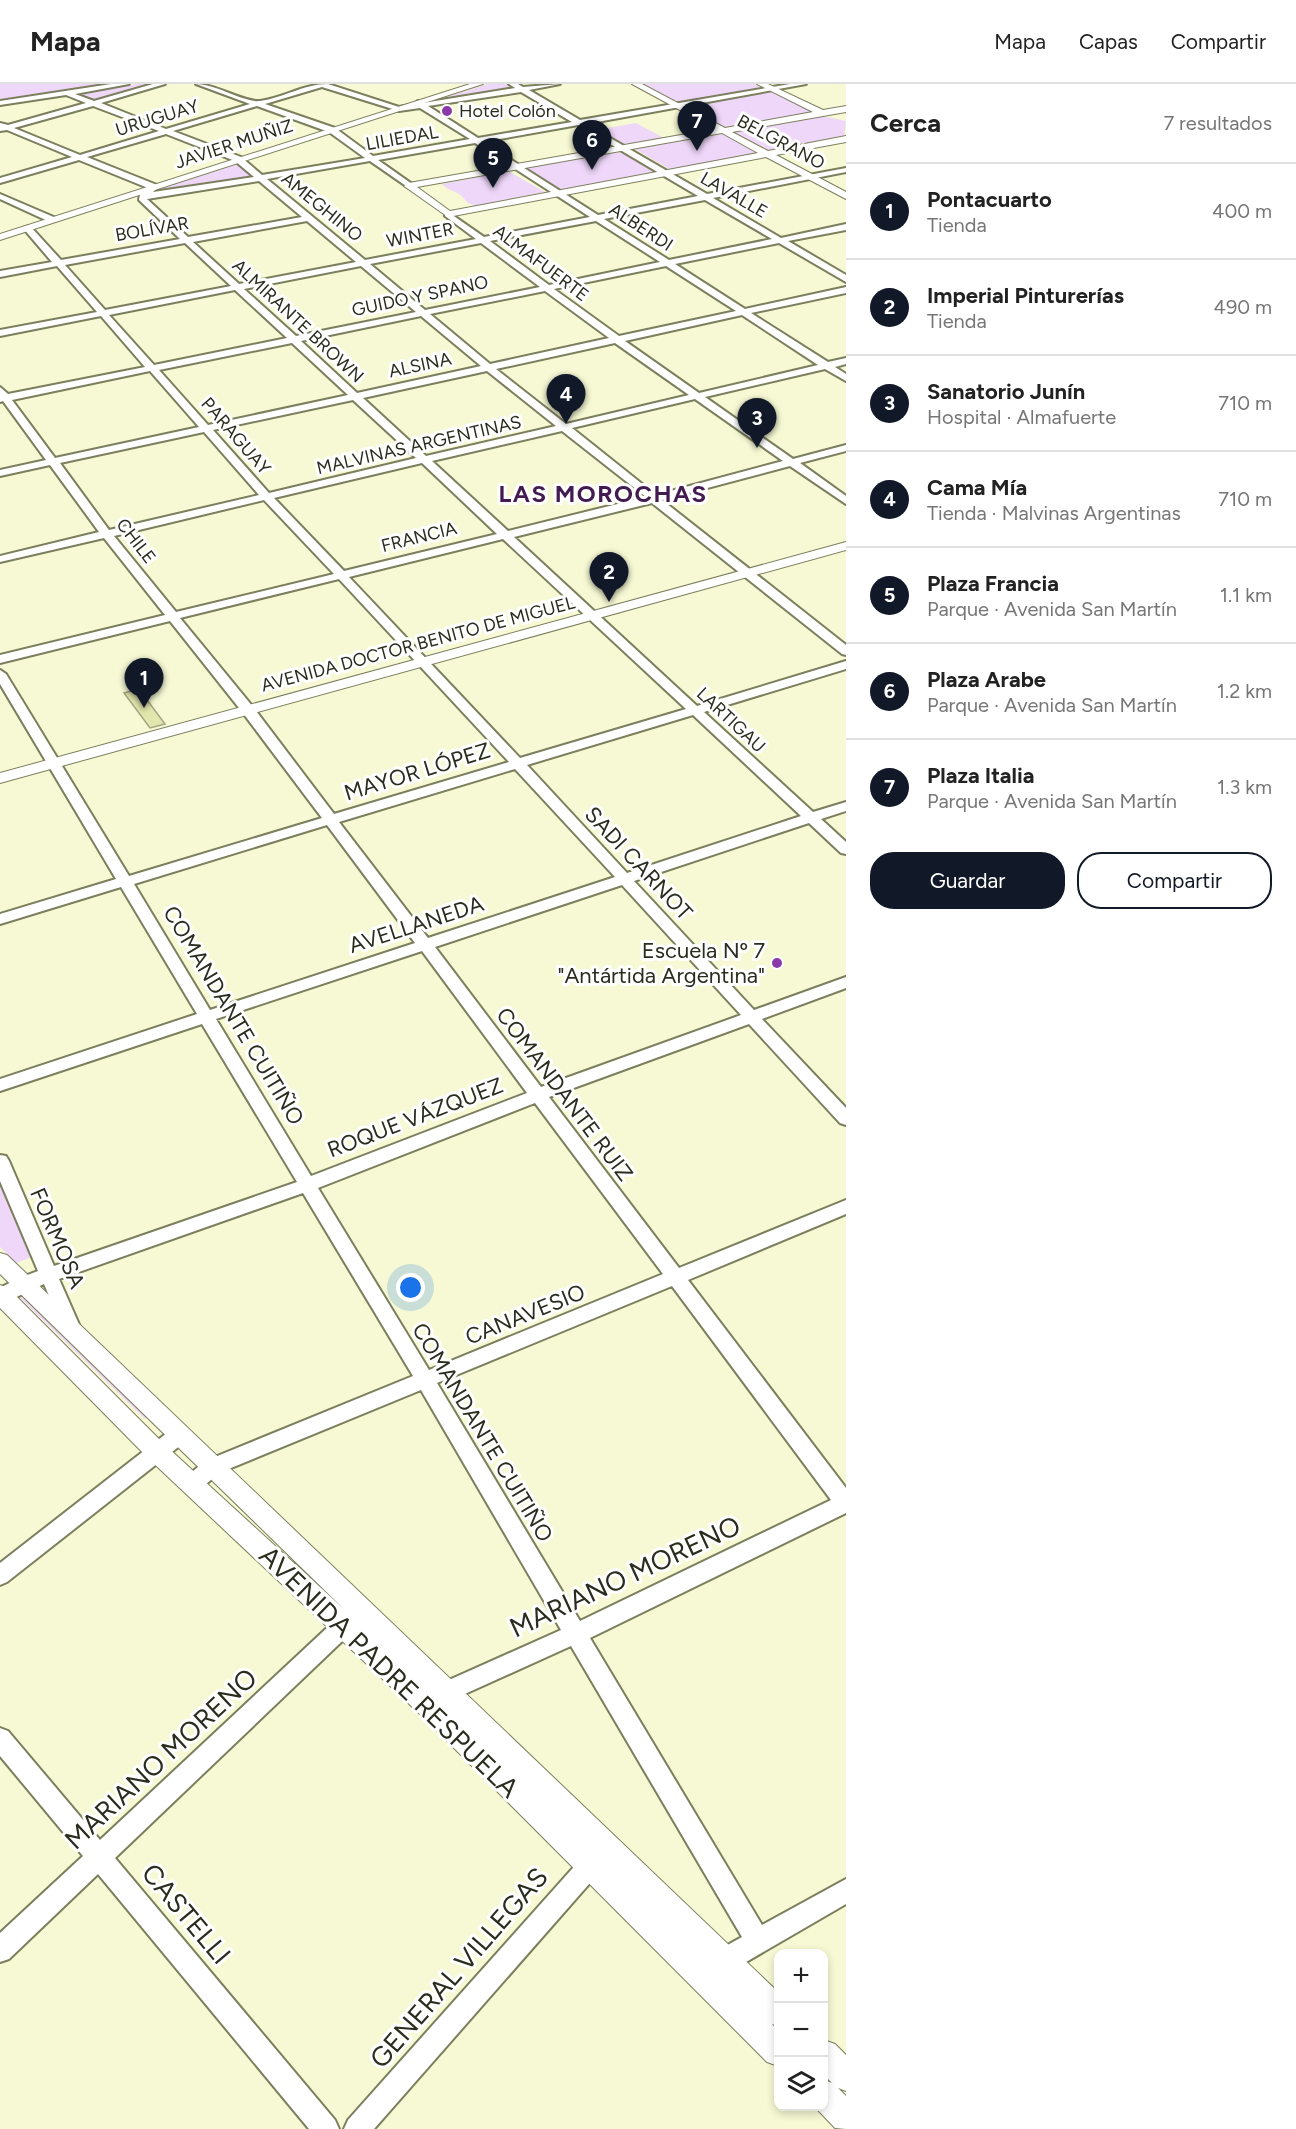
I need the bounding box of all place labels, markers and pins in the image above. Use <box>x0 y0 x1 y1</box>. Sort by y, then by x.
place label: Hotel Colón <box>459 100 556 122</box>
pin: 7 <box>678 101 716 151</box>
marker: Hotel Colón <box>440 104 454 118</box>
pin: 6 <box>572 120 612 170</box>
pin: 5 <box>474 138 512 188</box>
pin: 4 <box>546 374 586 424</box>
pin: 3 <box>738 398 777 448</box>
pin: 2 <box>590 552 628 602</box>
pin: 1 <box>124 658 164 708</box>
place label: Escuela Nº 7 "Antártida Argentina" <box>557 937 765 989</box>
marker: Escuela Nº 7 "Antártida Argentina" <box>770 956 784 970</box>

